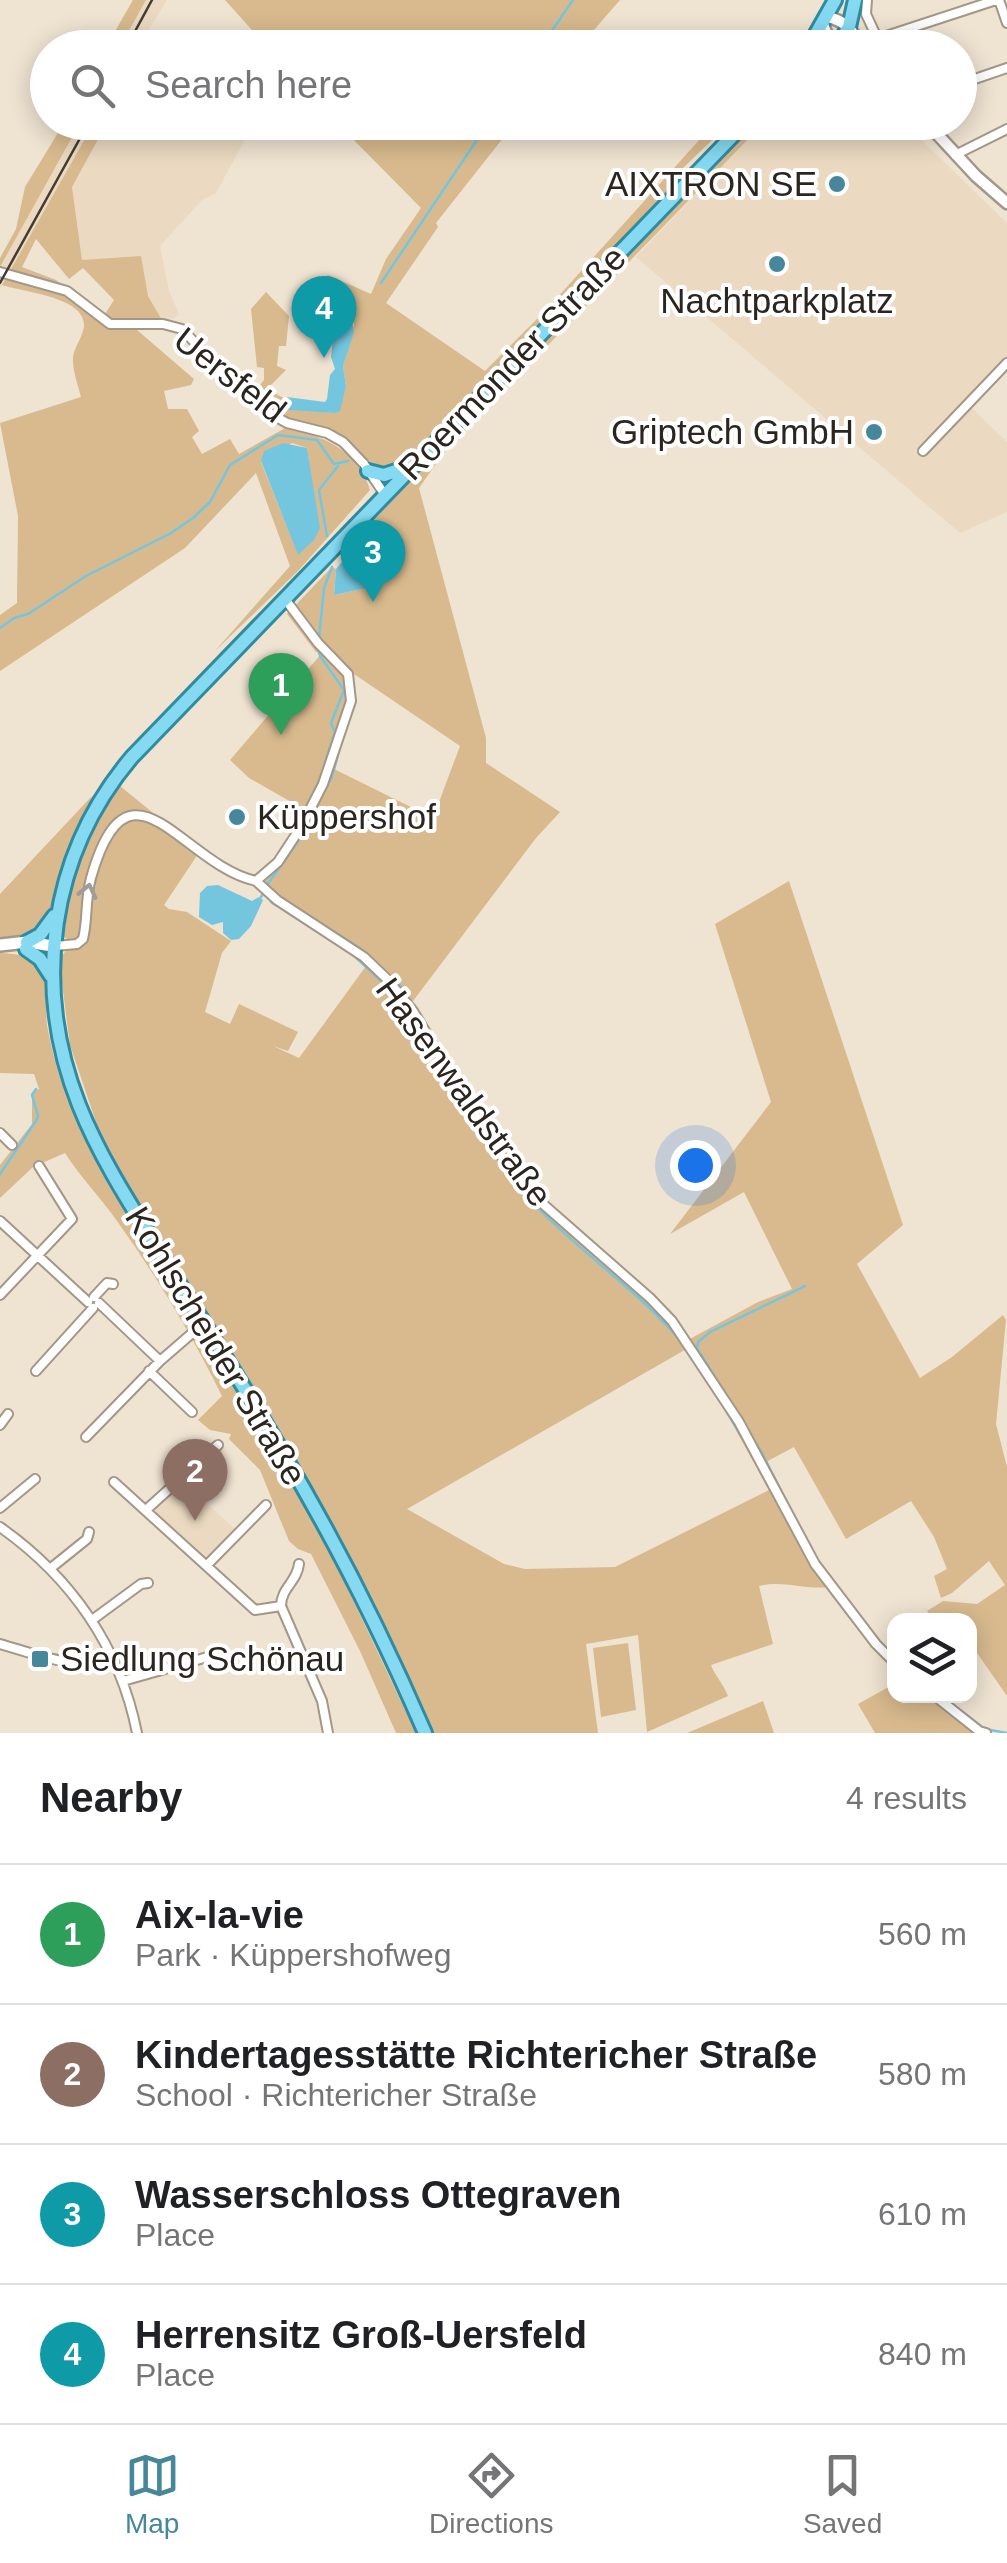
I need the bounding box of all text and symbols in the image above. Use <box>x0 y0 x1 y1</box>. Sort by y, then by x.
search box <box>30 30 977 140</box>
icon: search <box>65 58 120 113</box>
text: Search here <box>145 64 352 106</box>
place label: AIXTRON SE <box>605 164 817 203</box>
marker: AIXTRON SE <box>826 173 848 195</box>
street label: Roermonder Straße <box>390 238 633 487</box>
marker: Nachtparkplatz <box>766 253 788 275</box>
pin: 4 <box>292 276 356 358</box>
place label: Nachtparkplatz <box>660 281 894 320</box>
street label: Uersfeld <box>167 319 294 430</box>
place label: Griptech GmbH <box>611 412 854 451</box>
marker: Griptech GmbH <box>863 421 885 443</box>
pin: 3 <box>340 520 406 602</box>
pin: 1 <box>248 652 314 735</box>
place label: Küppershof <box>257 797 436 836</box>
marker: Küppershof <box>226 806 248 828</box>
one-way arrow <box>76 883 97 900</box>
street label: Hasenwaldstraße <box>369 970 560 1213</box>
your location <box>670 1140 721 1191</box>
street label: Kohlscheider Straße <box>118 1200 315 1492</box>
pin: 2 <box>162 1438 228 1521</box>
map controls <box>887 1613 977 1703</box>
button: layers <box>887 1613 977 1703</box>
place label: Siedlung Schönau <box>60 1639 344 1678</box>
marker: Siedlung Schönau <box>29 1648 51 1670</box>
text: Nearby <box>40 1774 182 1821</box>
text: 4 results <box>846 1780 967 1816</box>
text: Aix-la-vie <box>135 1894 304 1936</box>
text: 1 <box>64 1916 81 1952</box>
text: 560 m <box>878 1916 967 1952</box>
text: Park · Küppershofweg <box>135 1937 452 1973</box>
text: Kindertagesstätte Richtericher Straße <box>135 2034 817 2076</box>
text: 2 <box>64 2056 81 2092</box>
text: 580 m <box>878 2056 967 2092</box>
text: School · Richtericher Straße <box>135 2077 537 2113</box>
text: Wasserschloss Ottegraven <box>135 2174 621 2216</box>
text: 3 <box>64 2196 81 2232</box>
text: 610 m <box>878 2196 967 2232</box>
text: Place <box>135 2217 215 2253</box>
text: Herrensitz Groß-Uersfeld <box>135 2314 587 2356</box>
text: 4 <box>64 2336 81 2372</box>
text: 840 m <box>878 2336 967 2372</box>
text: Place <box>135 2357 215 2393</box>
tab: Map <box>125 2448 180 2540</box>
tab: Directions <box>429 2448 554 2540</box>
tab: Saved <box>803 2448 882 2540</box>

